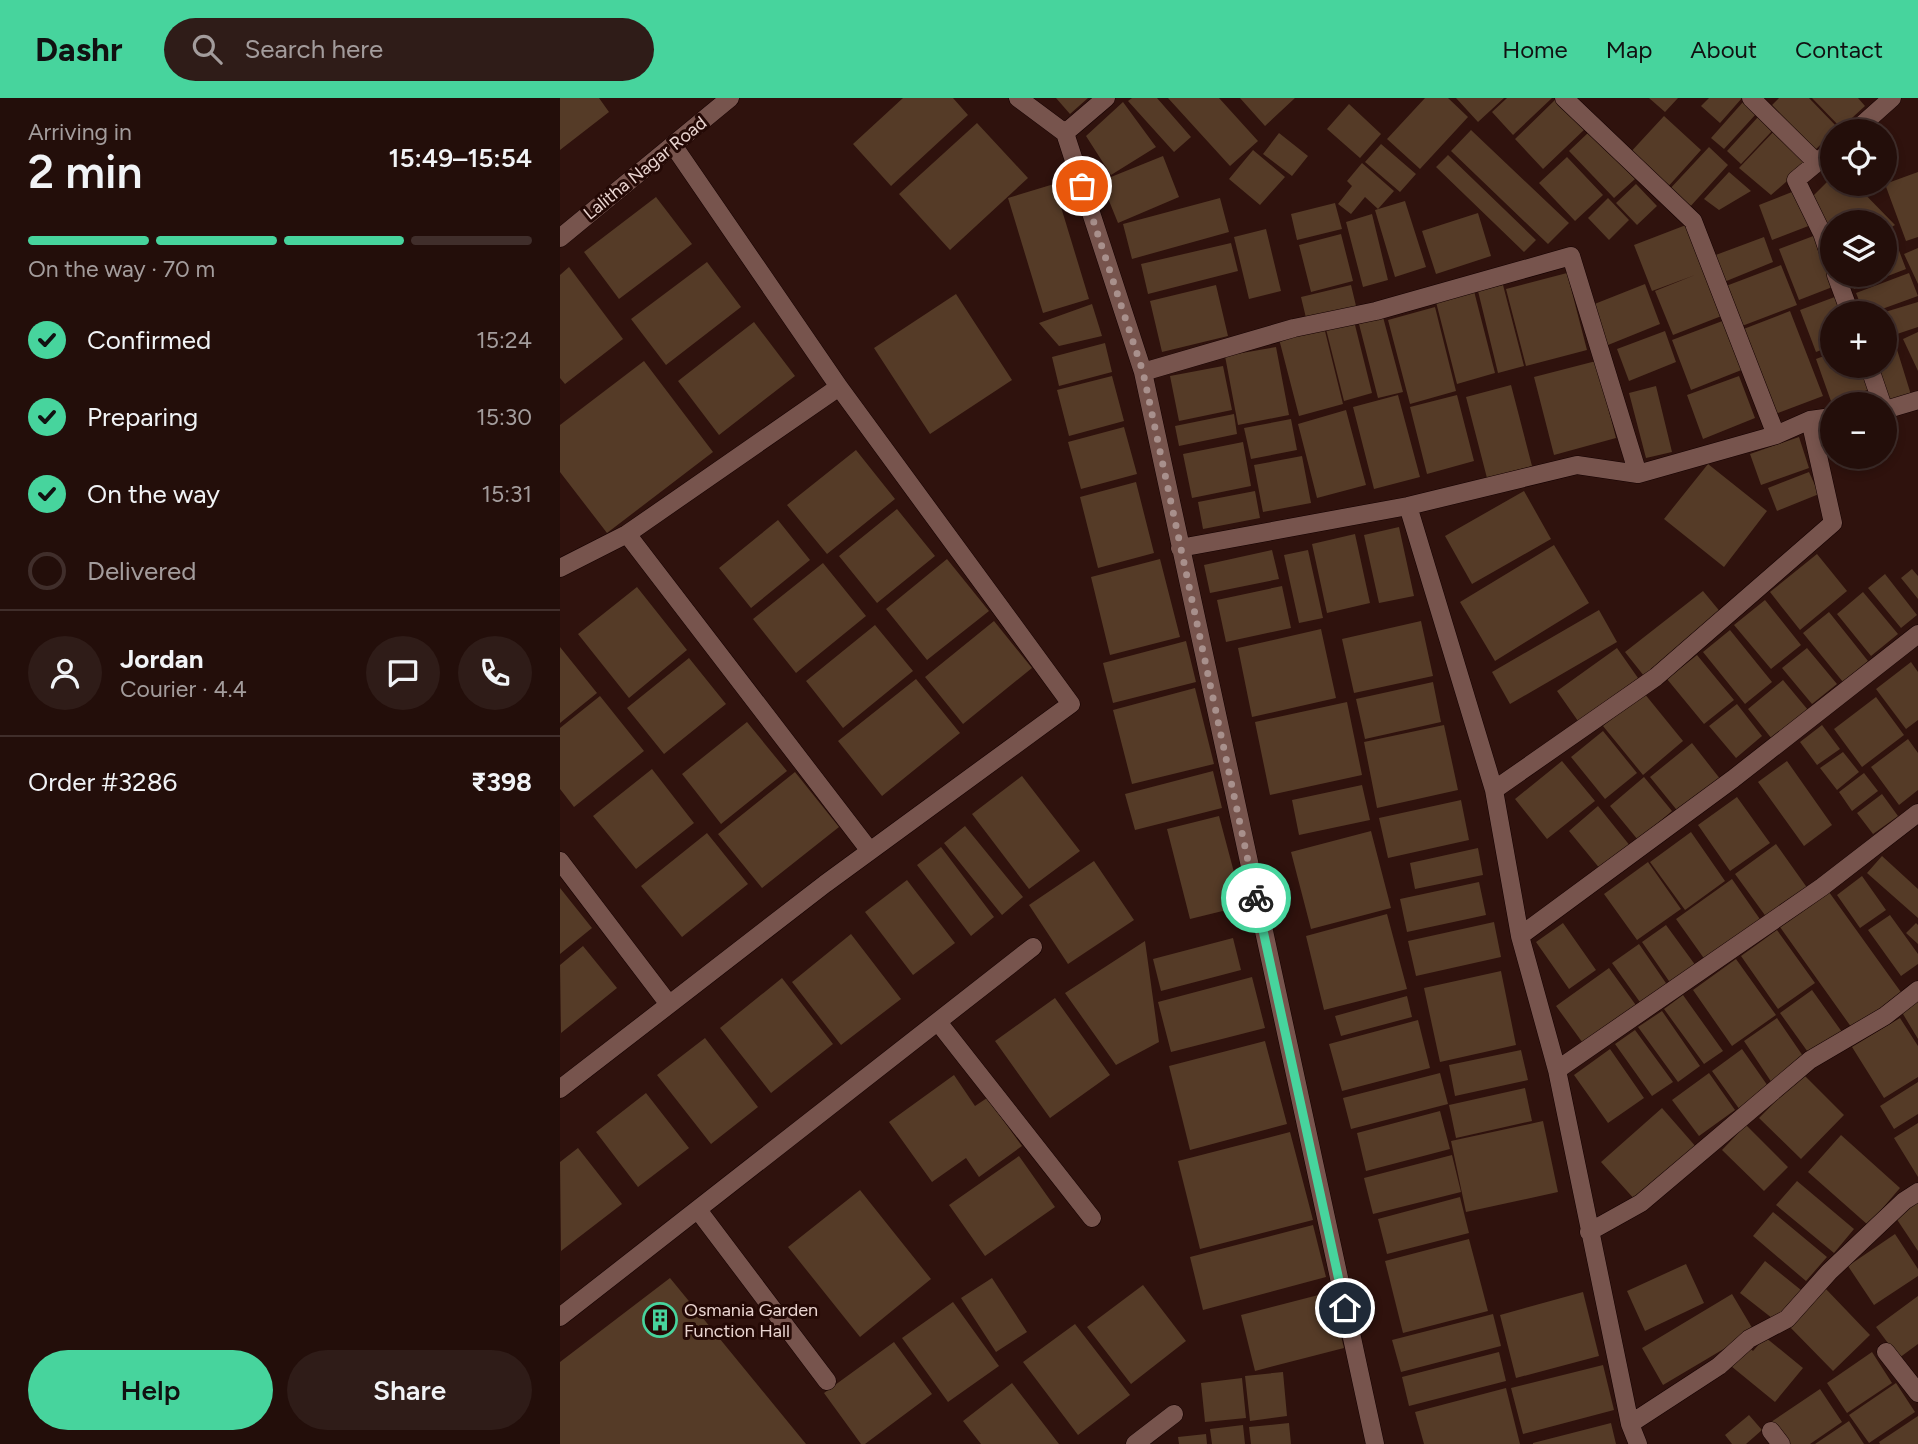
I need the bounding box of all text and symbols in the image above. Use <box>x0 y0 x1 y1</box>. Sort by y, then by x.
search box <box>164 18 654 81</box>
text: Dashr <box>35 30 122 69</box>
icon: search <box>188 30 226 68</box>
text: Search here <box>244 33 383 65</box>
text: Home <box>1502 35 1568 64</box>
text: Map <box>1606 35 1652 64</box>
text: About <box>1690 35 1757 64</box>
text: Contact <box>1795 35 1883 64</box>
street label: Lalitha Nagar Road <box>579 112 711 224</box>
text: Arriving in <box>28 118 132 146</box>
map controls <box>1820 119 1897 469</box>
button: locate <box>1820 119 1897 196</box>
text: 15:49–15:54 <box>389 142 532 174</box>
text: 2 min <box>28 144 143 200</box>
pin <box>1052 156 1112 216</box>
icon: bag <box>1063 167 1101 205</box>
button: layers <box>1820 210 1897 287</box>
text: On the way · 70 m <box>28 255 215 283</box>
button: + <box>1820 301 1897 378</box>
icon: check <box>28 321 66 359</box>
text: Confirmed <box>87 324 211 356</box>
text: 15:24 <box>476 326 532 354</box>
button: − <box>1820 392 1897 469</box>
icon: check <box>28 398 66 436</box>
text: Preparing <box>87 401 198 433</box>
text: 15:30 <box>476 403 532 431</box>
icon: check <box>28 475 66 513</box>
text: On the way <box>87 478 220 510</box>
text: 15:31 <box>481 480 532 508</box>
text: Delivered <box>87 555 196 587</box>
button: person <box>28 636 102 710</box>
button: chat <box>366 636 440 710</box>
button: phone <box>458 636 532 710</box>
text: Jordan <box>120 643 203 675</box>
text: Courier · 4.4 <box>120 675 247 703</box>
text: Order #3286 <box>28 766 177 798</box>
text: ₹398 <box>471 766 532 798</box>
courier <box>1221 863 1291 933</box>
icon: bike <box>1237 879 1275 917</box>
pin <box>1315 1278 1375 1338</box>
icon: home <box>1326 1289 1364 1327</box>
place label: Osmania Garden Function Hall <box>684 1299 818 1342</box>
building icon: Osmania Garden Function Hall <box>641 1301 679 1339</box>
button: Help <box>28 1350 273 1430</box>
button: Share <box>287 1350 532 1430</box>

